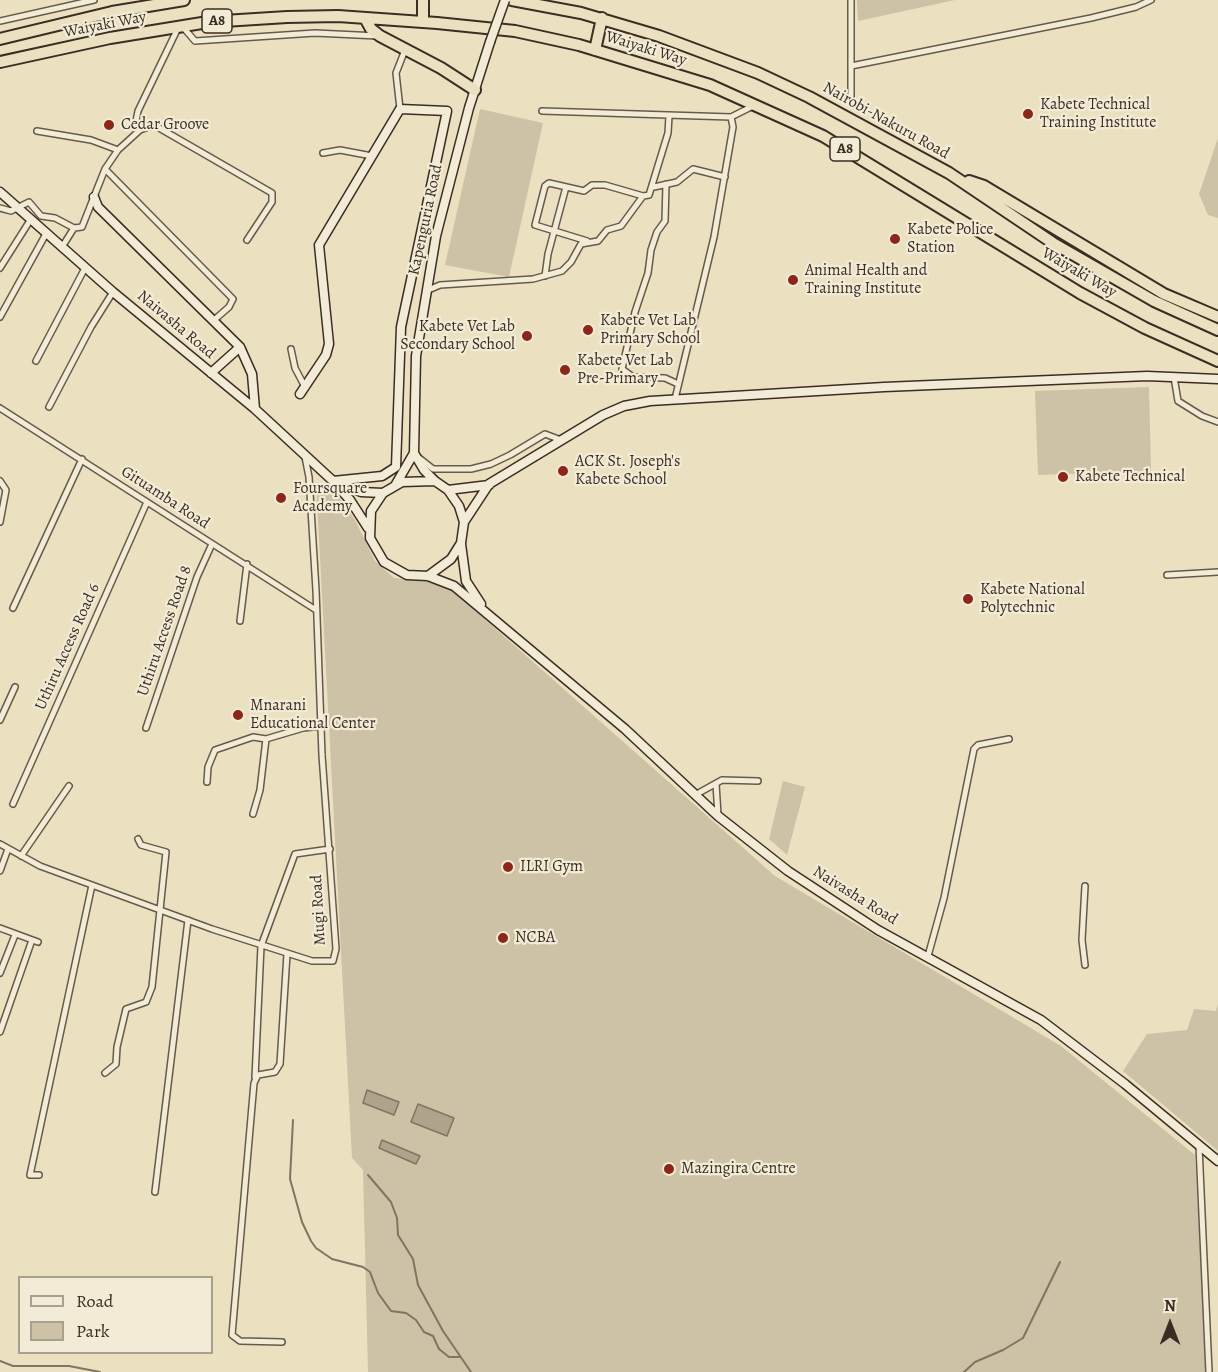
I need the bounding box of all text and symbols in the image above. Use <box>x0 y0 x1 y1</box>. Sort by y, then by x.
street label: Waiyaki Way <box>62 8 148 42</box>
road number: A8 <box>202 9 232 33</box>
street label: Waiyaki Way <box>603 28 689 70</box>
street label: Nairobi-Nakuru Road <box>819 78 953 164</box>
place label: Kabete Technical Training Institute <box>1040 95 1156 133</box>
marker: Kabete Technical Training Institute <box>1021 107 1035 121</box>
place label: Cedar Groove <box>121 115 209 135</box>
marker: Cedar Groove <box>102 118 116 132</box>
road number: A8 <box>830 137 860 161</box>
street label: Kapenguria Road <box>405 163 447 277</box>
place label: Kabete Police Station <box>907 220 993 258</box>
marker: Kabete Police Station <box>888 232 902 246</box>
street label: Waiyaki Way <box>1038 244 1120 302</box>
place label: Animal Health and Training Institute <box>805 261 927 299</box>
marker: Animal Health and Training Institute <box>786 273 800 287</box>
street label: Naivasha Road <box>133 287 219 363</box>
place label: Kabete Vet Lab Primary School <box>600 311 700 349</box>
place label: Kabete Vet Lab Secondary School <box>400 317 515 355</box>
marker: Kabete Vet Lab Primary School <box>581 323 595 337</box>
marker: Kabete Vet Lab Secondary School <box>520 329 534 343</box>
place label: Kabete Vet Lab Pre-Primary <box>577 351 673 389</box>
marker: Kabete Vet Lab Pre-Primary <box>558 363 572 377</box>
place label: ACK St. Joseph's Kabete School <box>575 452 680 490</box>
street label: Gituamba Road <box>117 462 213 534</box>
marker: ACK St. Joseph's Kabete School <box>556 464 570 478</box>
place label: Kabete Technical <box>1075 467 1185 487</box>
marker: Kabete Technical <box>1056 470 1070 484</box>
place label: Foursquare Academy <box>293 479 367 517</box>
marker: Foursquare Academy <box>274 491 288 505</box>
street label: Uthiru Access Road 8 <box>134 563 196 699</box>
place label: Kabete National Polytechnic <box>980 580 1085 618</box>
street label: Uthiru Access Road 6 <box>31 581 105 713</box>
marker: Kabete National Polytechnic <box>961 592 975 606</box>
place label: Mnarani Educational Center <box>250 696 376 734</box>
marker: Mnarani Educational Center <box>231 708 245 722</box>
place label: ILRI Gym <box>520 857 583 877</box>
marker: ILRI Gym <box>501 860 515 874</box>
street label: Naivasha Road <box>809 862 901 930</box>
street label: Mugi Road <box>308 874 330 946</box>
place label: NCBA <box>515 928 555 948</box>
marker: NCBA <box>496 931 510 945</box>
place label: Mazingira Centre <box>681 1159 796 1179</box>
marker: Mazingira Centre <box>662 1162 676 1176</box>
legend <box>18 1276 213 1354</box>
text: Road <box>76 1289 113 1313</box>
north arrow <box>1140 1294 1200 1354</box>
text: N <box>1164 1295 1176 1317</box>
text: Park <box>76 1319 110 1343</box>

